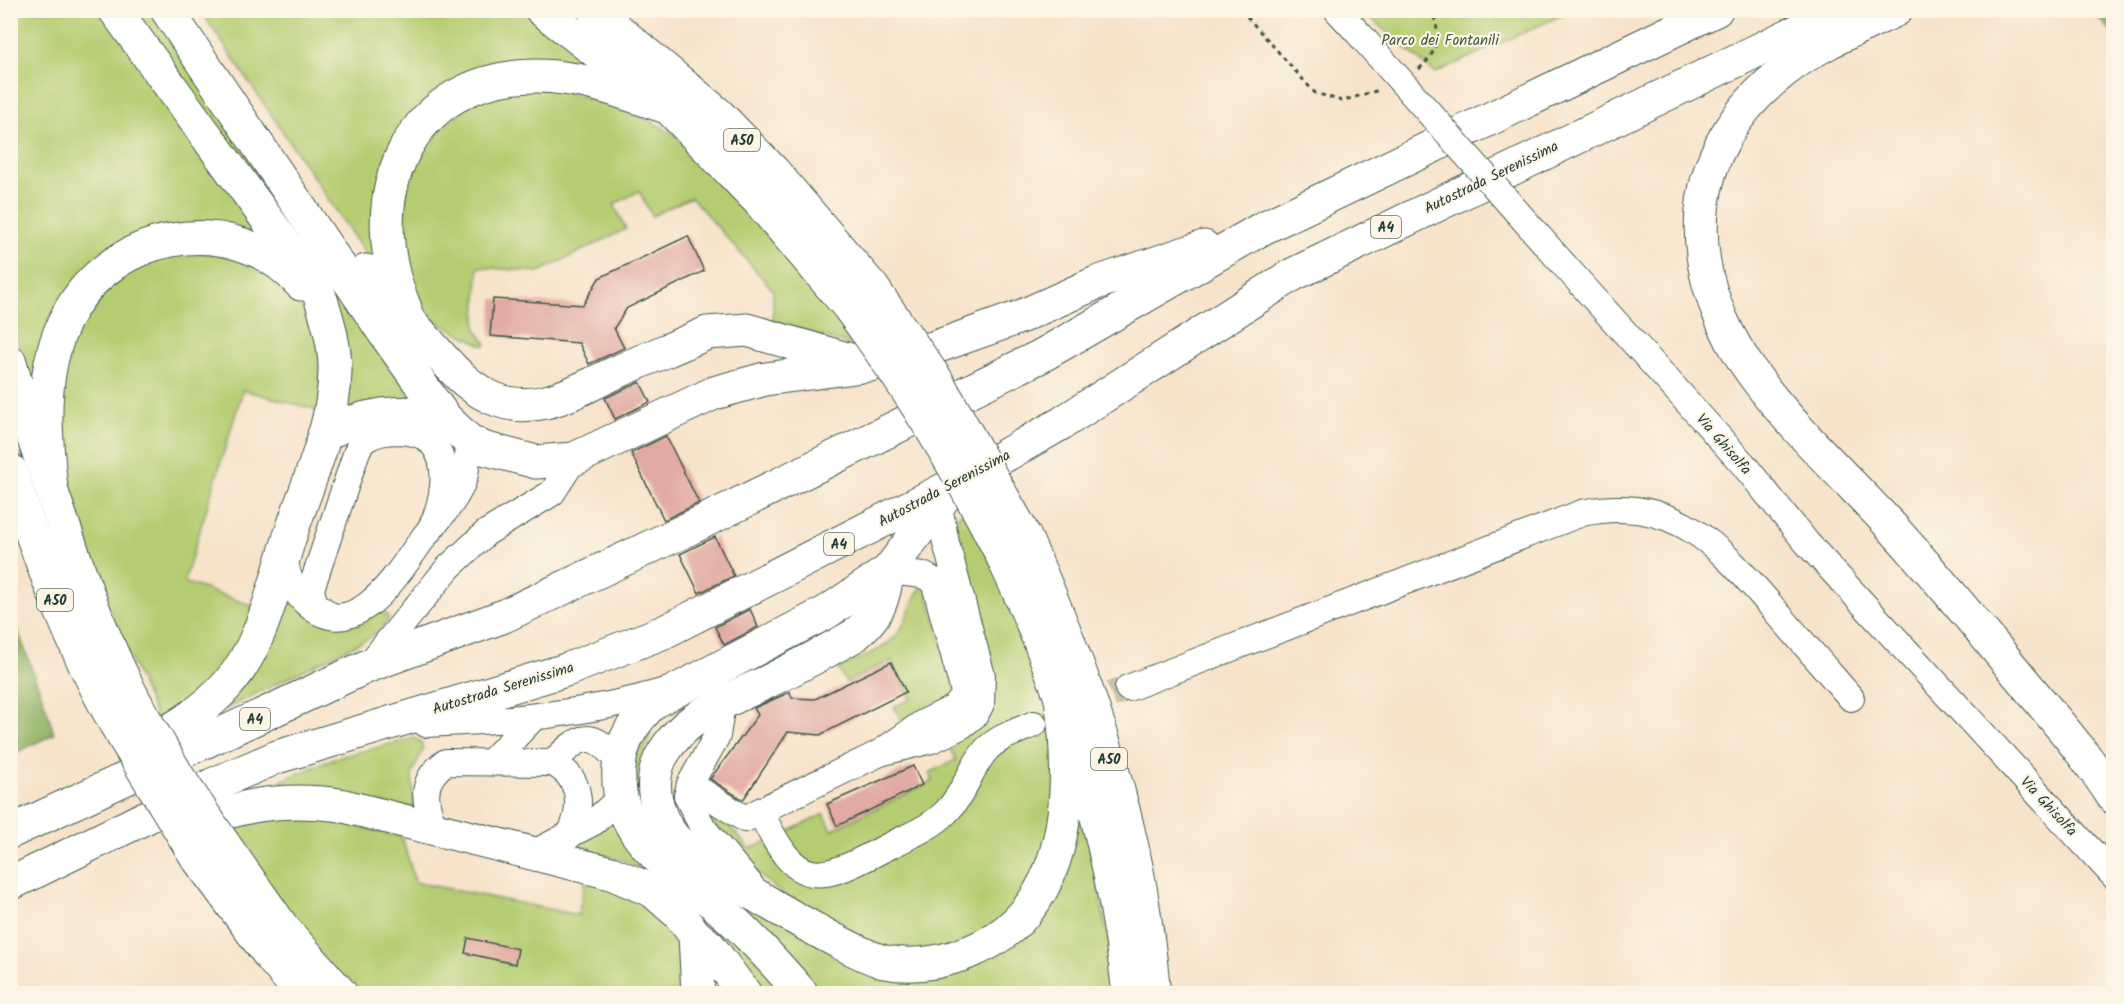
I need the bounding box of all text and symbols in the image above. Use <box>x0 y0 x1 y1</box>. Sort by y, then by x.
park label: Parco dei Fontanili <box>1381 29 1500 53</box>
road number: A50 <box>724 129 760 151</box>
street label: Autostrada Serenissima <box>1420 135 1563 221</box>
road number: A4 <box>1371 216 1401 238</box>
street label: Via Ghisolfa <box>1690 409 1757 481</box>
street label: Autostrada Serenissima <box>874 444 1015 534</box>
road number: A4 <box>824 533 854 555</box>
road number: A50 <box>37 589 73 611</box>
street label: Autostrada Serenissima <box>429 656 577 722</box>
road number: A4 <box>240 708 270 730</box>
road number: A50 <box>1091 748 1127 770</box>
street label: Via Ghisolfa <box>2014 771 2083 842</box>

